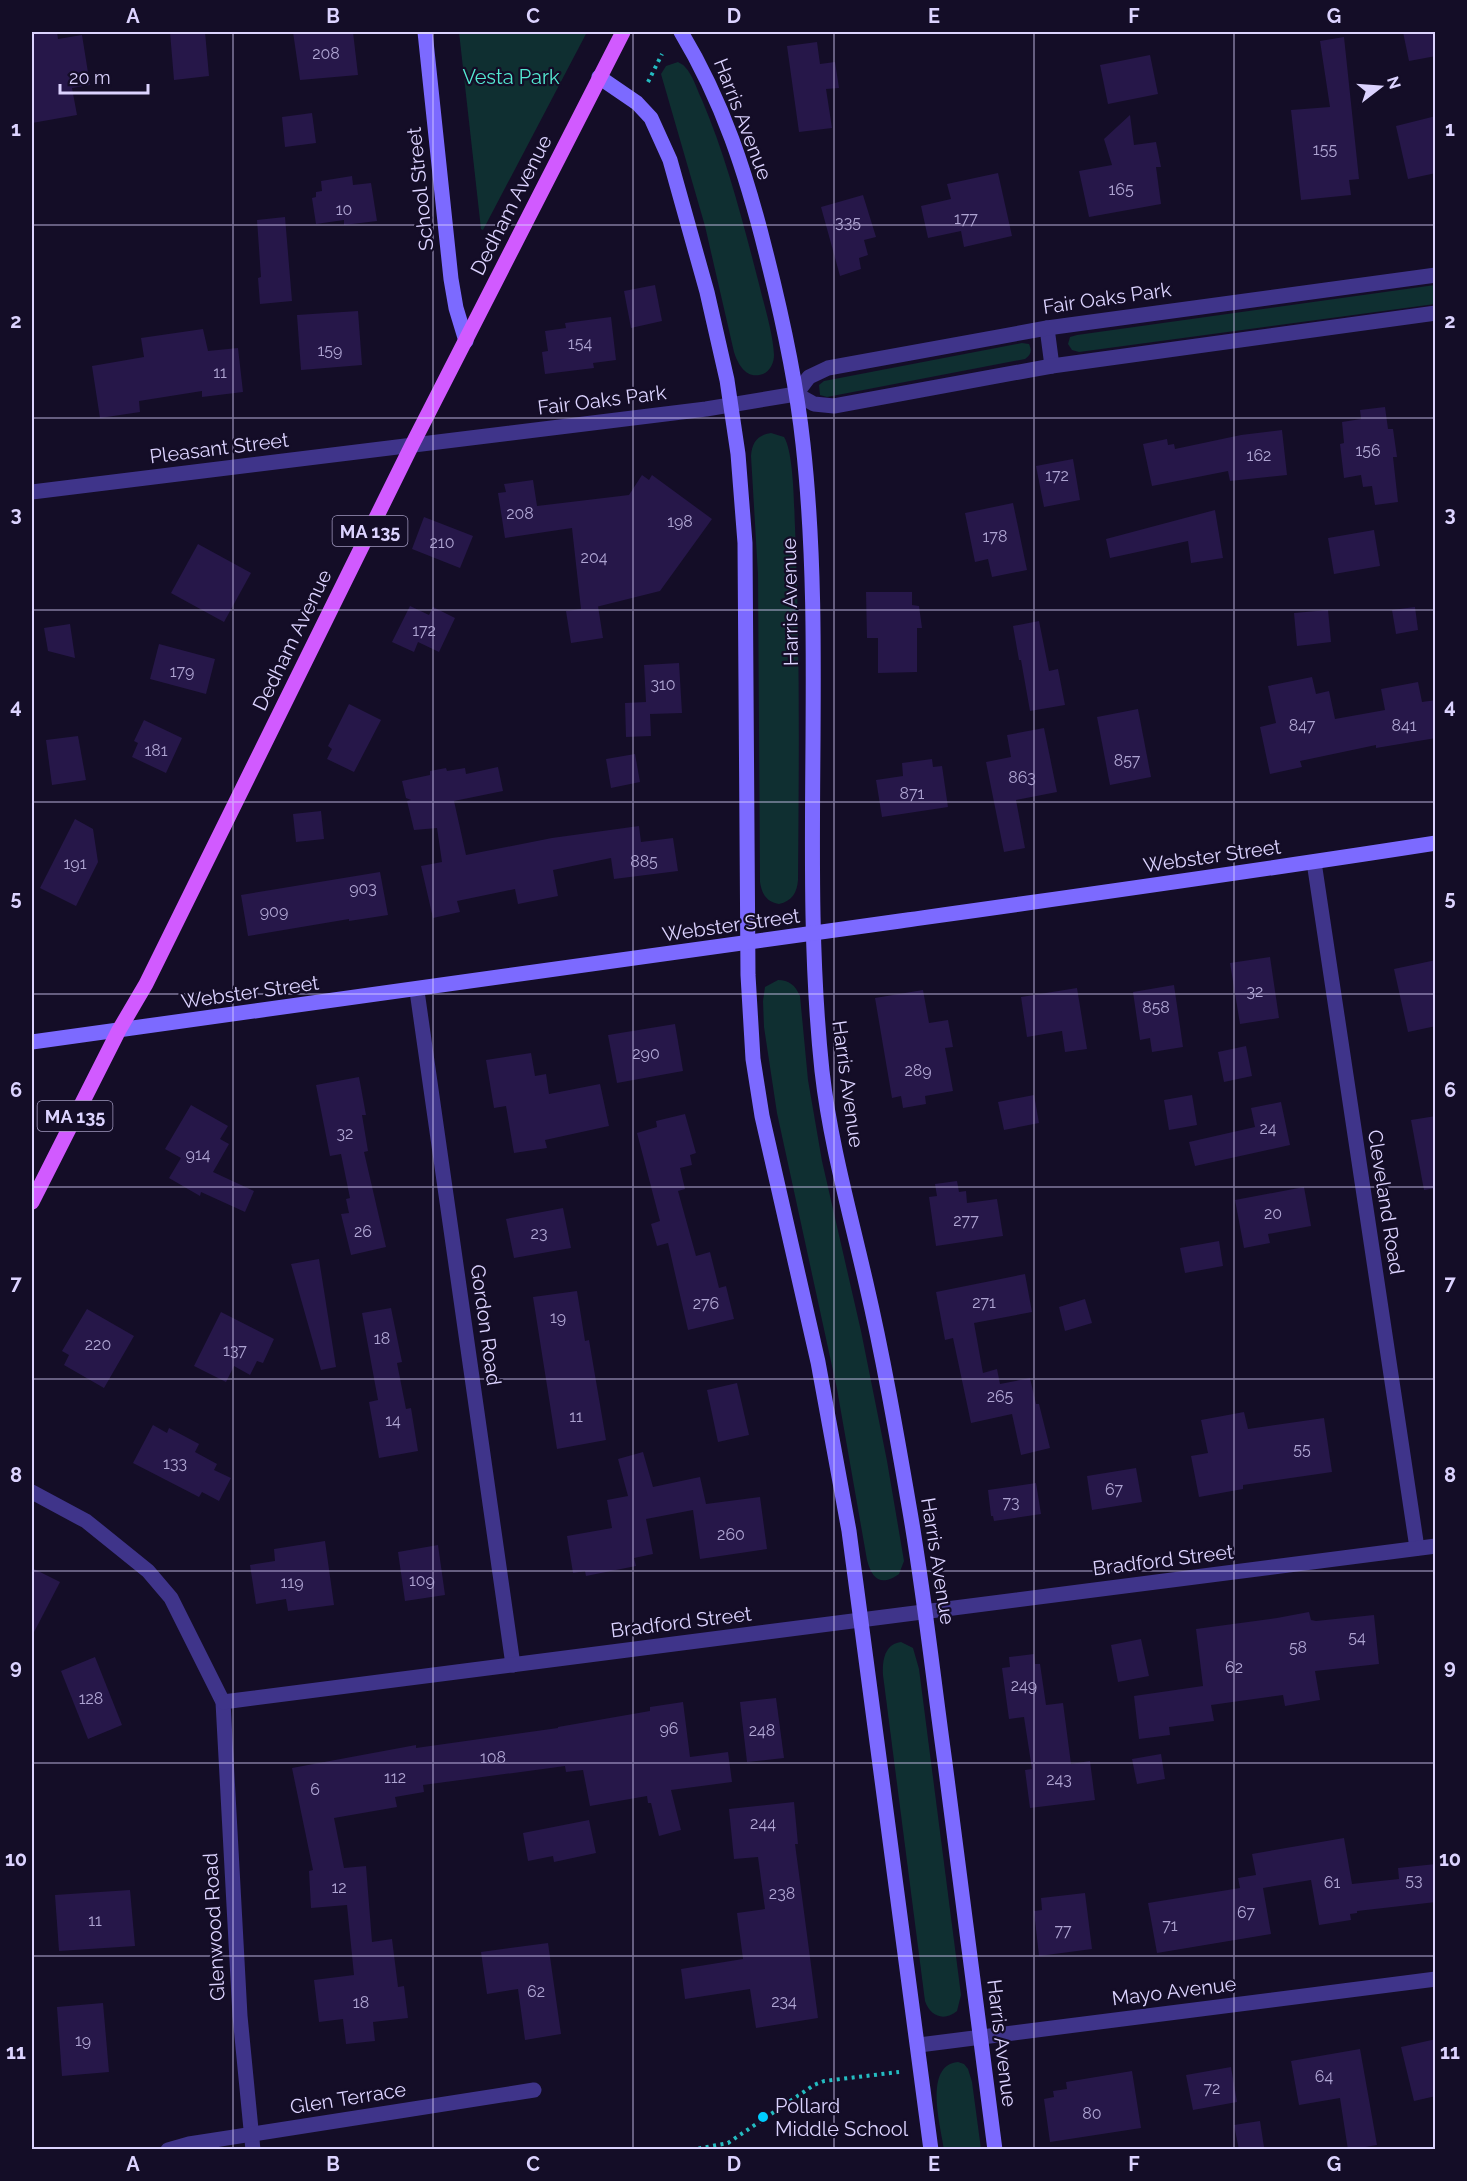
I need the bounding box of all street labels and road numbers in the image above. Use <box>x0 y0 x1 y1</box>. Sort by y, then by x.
street label: Harris Avenue <box>709 55 777 183</box>
street label: School Street <box>402 126 438 252</box>
street label: Dedham Avenue <box>465 131 557 279</box>
street label: Fair Oaks Park <box>1041 277 1173 319</box>
street label: Fair Oaks Park <box>536 380 668 420</box>
street label: Pleasant Street <box>148 428 290 468</box>
road number: MA 135 <box>332 516 407 546</box>
street label: Harris Avenue <box>777 537 803 666</box>
street label: Dedham Avenue <box>247 565 337 715</box>
street label: Webster Street <box>1142 834 1283 878</box>
street label: Webster Street <box>661 903 802 947</box>
street label: Webster Street <box>180 970 321 1014</box>
street label: Harris Avenue <box>827 1019 869 1149</box>
road number: MA 135 <box>38 1101 112 1131</box>
street label: Cleveland Road <box>1363 1128 1409 1276</box>
street label: Gordon Road <box>466 1263 506 1387</box>
street label: Harris Avenue <box>916 1496 960 1626</box>
street label: Bradford Street <box>1091 1539 1235 1581</box>
street label: Bradford Street <box>609 1601 753 1643</box>
street label: Glenwood Road <box>198 1852 230 2002</box>
street label: Mayo Avenue <box>1110 1971 1238 2011</box>
street label: Harris Avenue <box>982 1978 1022 2108</box>
street label: Glen Terrace <box>288 2077 408 2119</box>

